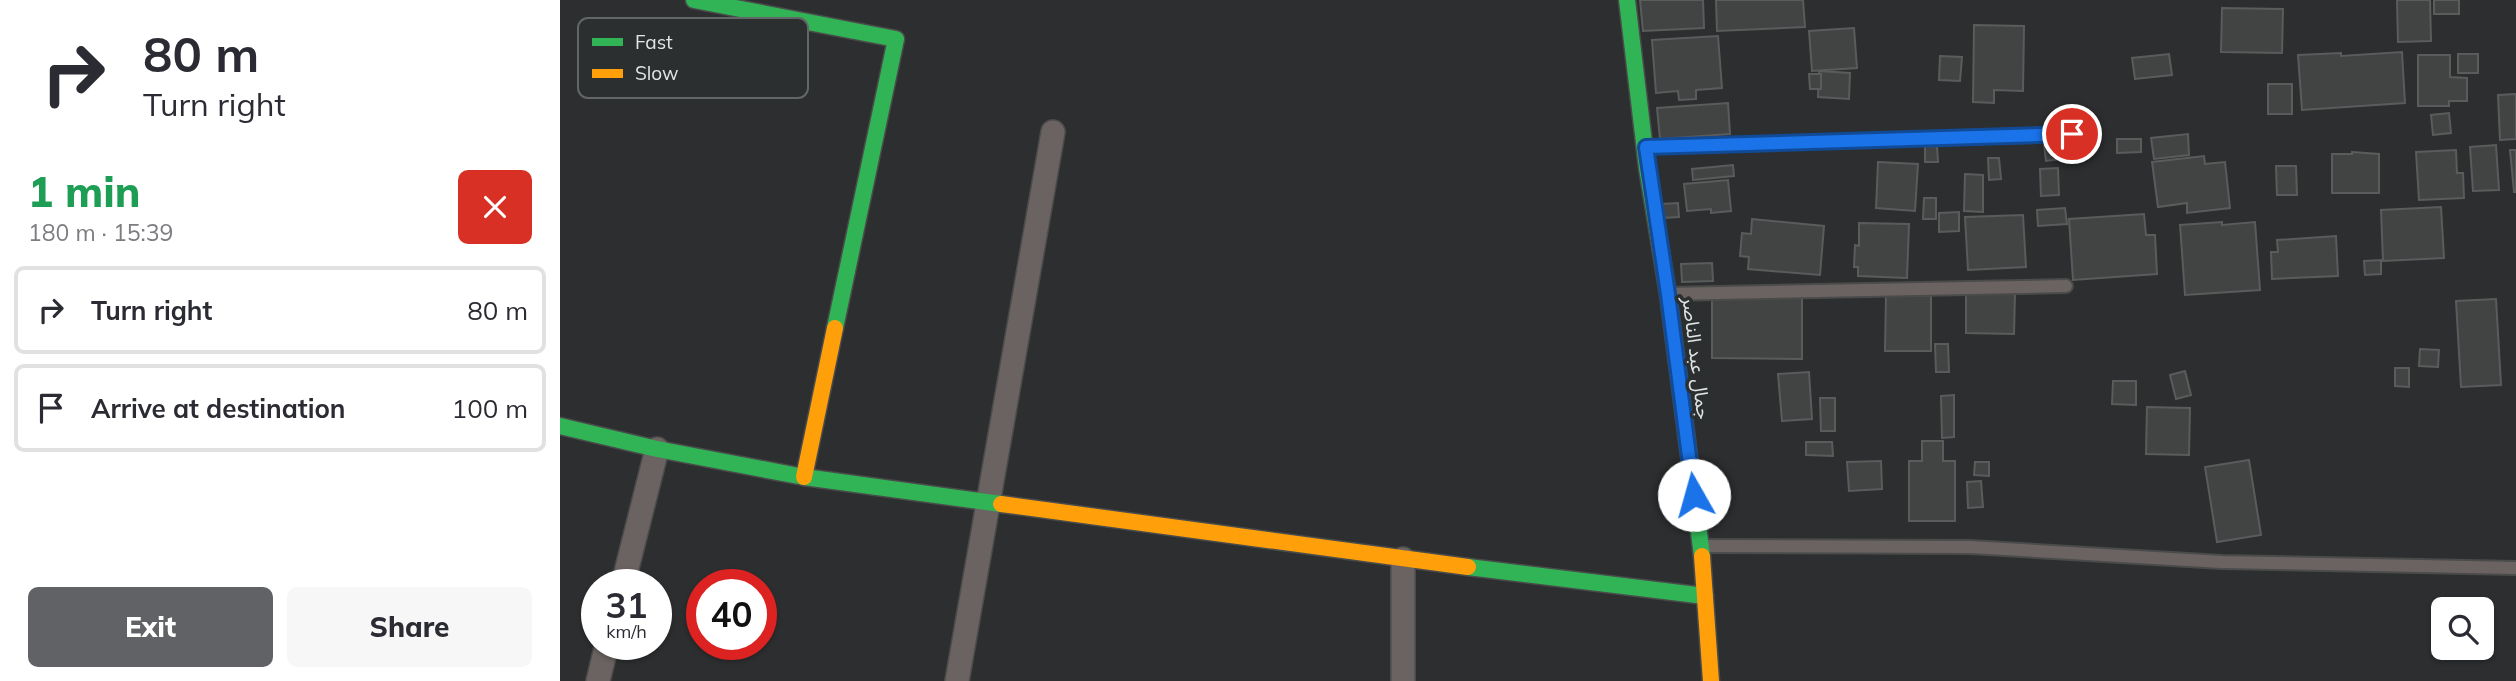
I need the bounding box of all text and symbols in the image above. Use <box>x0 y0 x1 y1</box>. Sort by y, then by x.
legend <box>578 18 808 98</box>
text: 80 m <box>143 23 259 84</box>
icon: right <box>28 28 119 119</box>
text: Fast <box>635 30 673 54</box>
text: Slow <box>635 61 679 85</box>
text: Turn right <box>143 84 286 124</box>
pin <box>2042 104 2102 164</box>
icon: arrive <box>2053 115 2091 153</box>
text: 1 min <box>28 165 141 218</box>
button: close <box>458 170 532 244</box>
text: 180 m · 15:39 <box>28 218 173 247</box>
icon: right <box>32 291 70 329</box>
text: Turn right <box>91 294 212 327</box>
text: 80 m <box>467 294 528 327</box>
street label: جمال عبد الناصر <box>1677 294 1716 421</box>
icon: arrive <box>32 389 70 427</box>
text: Arrive at destination <box>91 392 346 425</box>
text: 100 m <box>452 392 528 425</box>
position arrow <box>1657 458 1731 532</box>
speed limit sign: 40 <box>686 569 777 660</box>
text: 31 <box>605 583 648 627</box>
button: Exit <box>28 587 273 667</box>
button: Share <box>287 587 532 667</box>
map controls <box>2431 597 2494 660</box>
button: search <box>2431 597 2494 660</box>
text: km/h <box>606 620 647 643</box>

